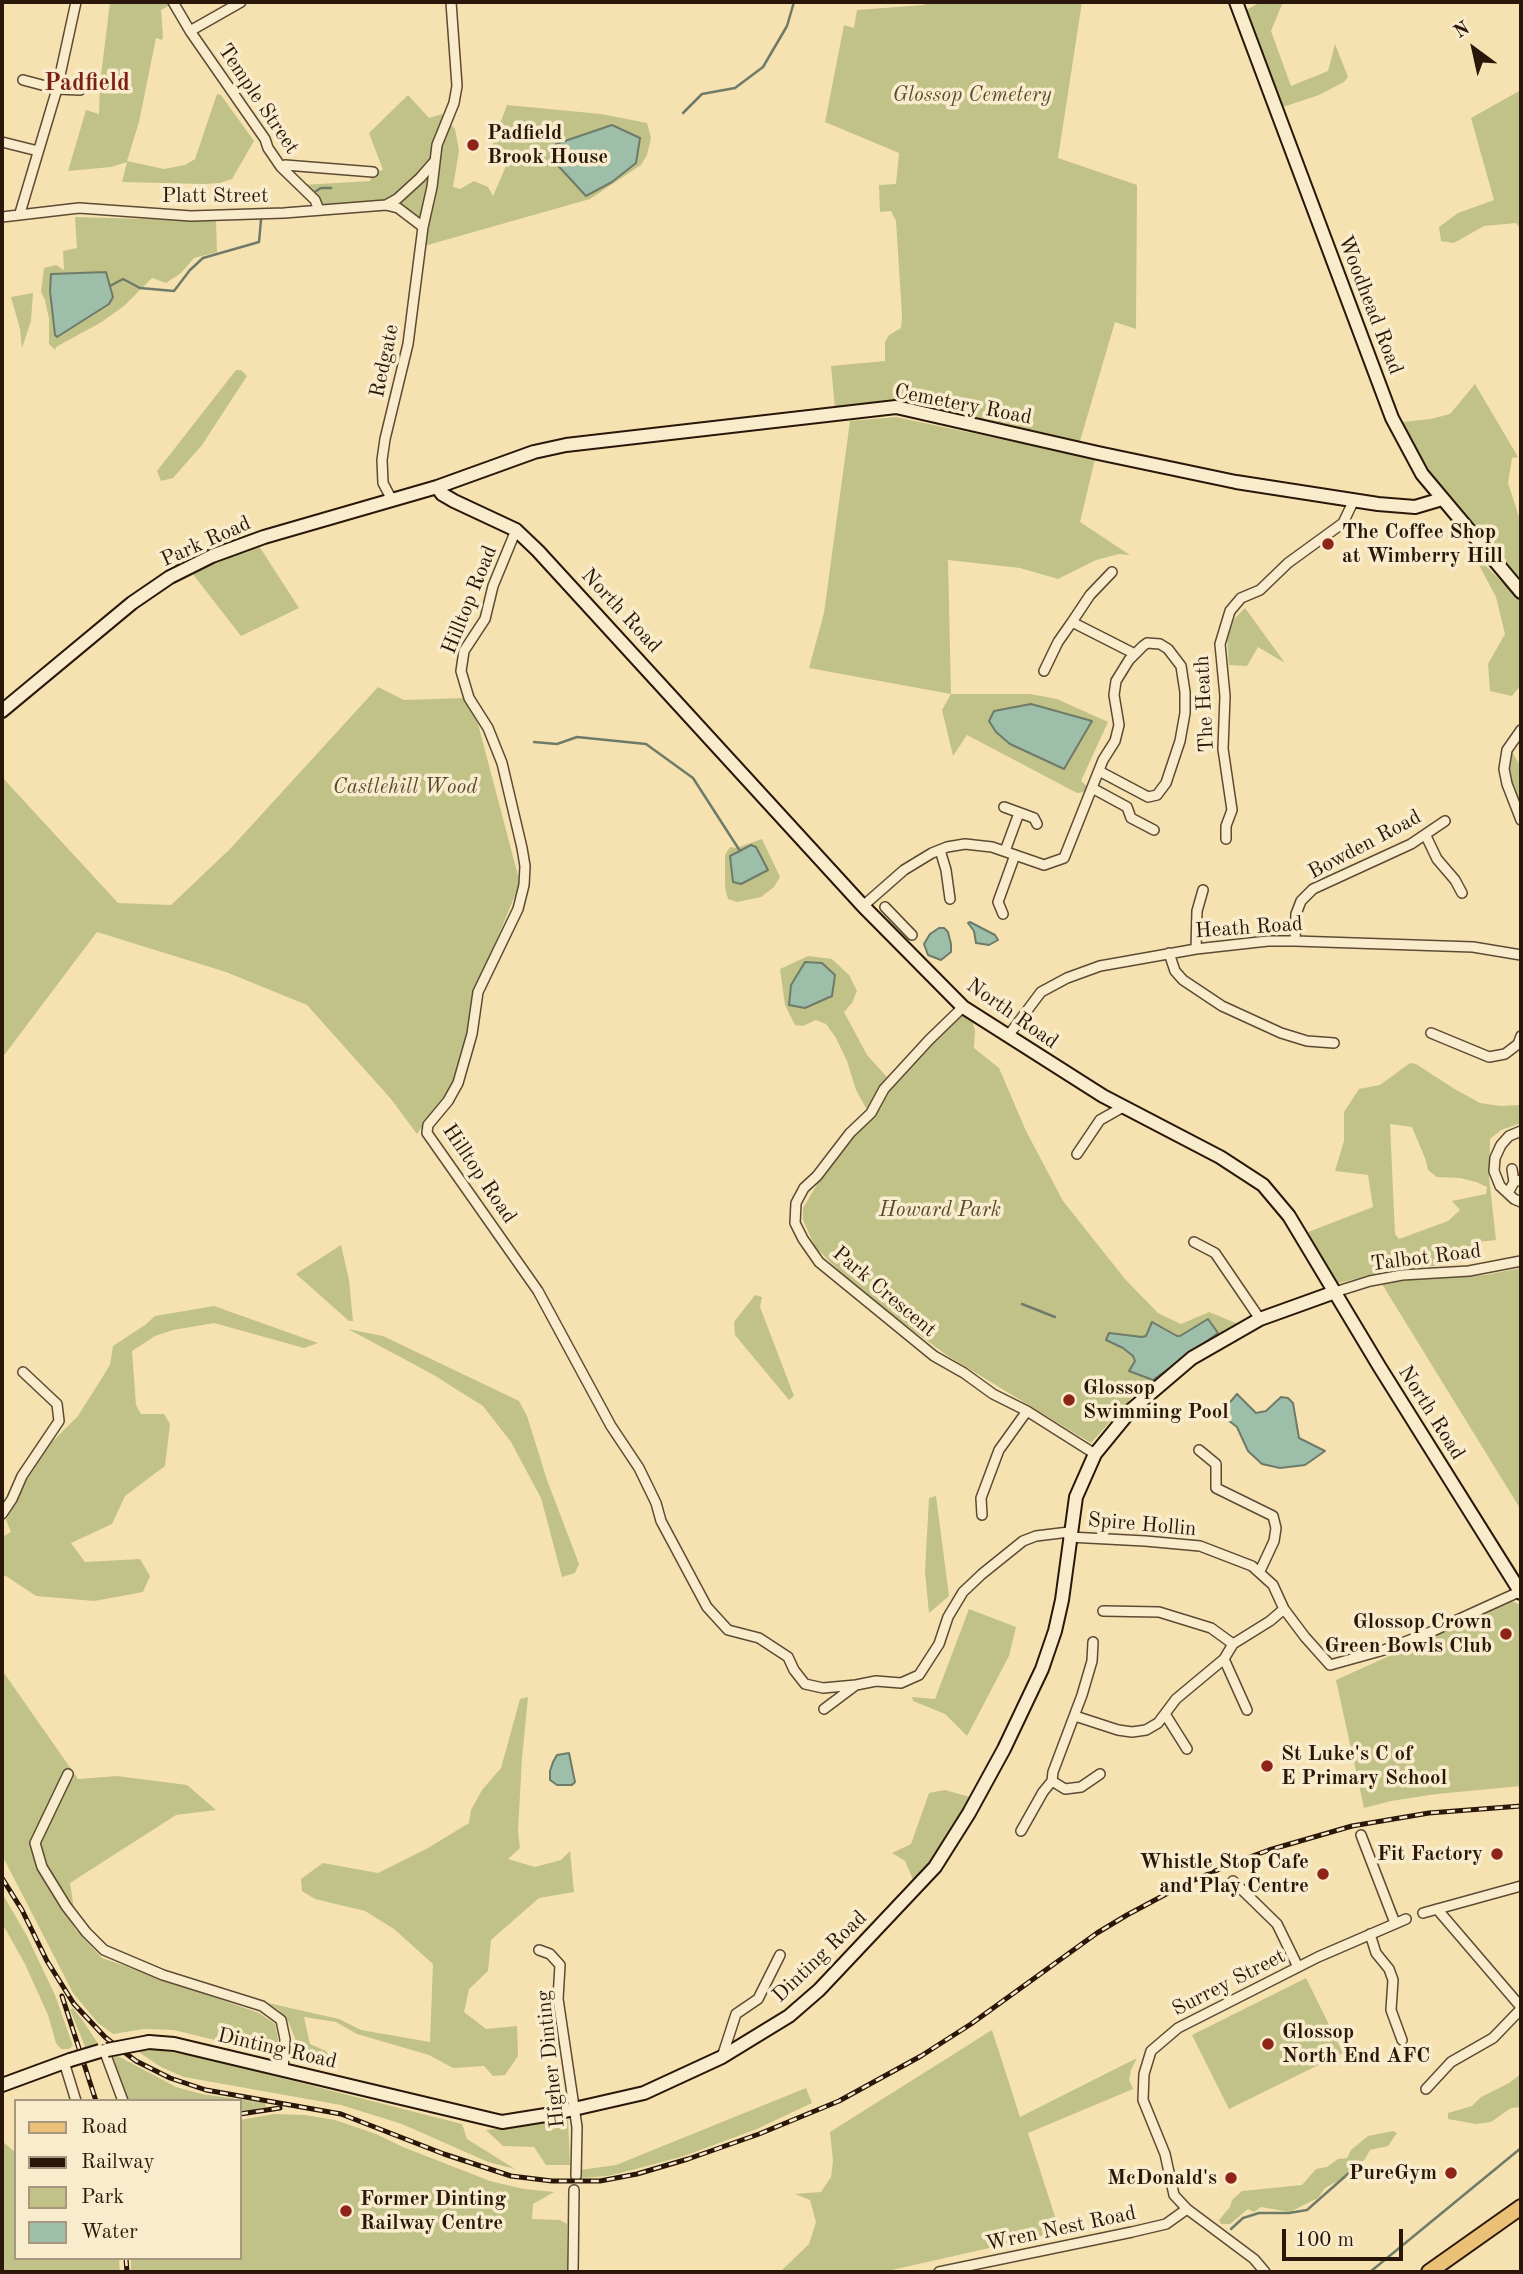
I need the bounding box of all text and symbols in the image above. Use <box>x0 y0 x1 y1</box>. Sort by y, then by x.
north arrow <box>1439 14 1509 84</box>
text: N <box>1451 19 1474 43</box>
street label: Temple Street <box>212 39 304 159</box>
district label: Padfield <box>44 70 130 98</box>
park label: Glossop Cemetery <box>892 82 1052 108</box>
place label: Padfield Brook House <box>487 120 608 170</box>
marker: Padfield Brook House <box>465 137 481 153</box>
street label: Platt Street <box>162 183 268 209</box>
street label: Woodhead Road <box>1332 232 1408 378</box>
street label: Redgate <box>365 322 405 400</box>
street label: Cemetery Road <box>892 379 1034 431</box>
street label: Park Road <box>157 511 255 573</box>
place label: The Coffee Shop at Wimberry Hill <box>1342 519 1503 569</box>
marker: The Coffee Shop at Wimberry Hill <box>1320 536 1336 552</box>
street label: Hilltop Road <box>437 542 503 658</box>
street label: North Road <box>575 563 667 659</box>
street label: The Heath <box>1190 655 1220 753</box>
park label: Castlehill Wood <box>333 774 477 800</box>
street label: Bowden Road <box>1304 805 1426 885</box>
street label: Heath Road <box>1194 912 1304 944</box>
street label: North Road <box>961 973 1063 1055</box>
street label: Hilltop Road <box>436 1119 522 1229</box>
park label: Howard Park <box>879 1197 1001 1223</box>
street label: Talbot Road <box>1369 1239 1483 1277</box>
street label: Park Crescent <box>827 1241 941 1343</box>
street label: North Road <box>1392 1361 1470 1465</box>
place label: Glossop Swimming Pool <box>1083 1375 1229 1425</box>
marker: Glossop Swimming Pool <box>1061 1392 1077 1408</box>
street label: Spire Hollin <box>1087 1508 1197 1542</box>
place label: Glossop Crown Green Bowls Club <box>1325 1609 1492 1659</box>
marker: Glossop Crown Green Bowls Club <box>1498 1626 1514 1642</box>
place label: St Luke's C of E Primary School <box>1281 1741 1447 1791</box>
marker: St Luke's C of E Primary School <box>1259 1758 1275 1774</box>
place label: Fit Factory <box>1377 1841 1483 1867</box>
marker: Fit Factory <box>1489 1846 1505 1862</box>
place label: Whistle Stop Cafe and Play Centre <box>1139 1849 1309 1899</box>
marker: Whistle Stop Cafe and Play Centre <box>1315 1866 1331 1882</box>
street label: Dinting Road <box>767 1906 873 2008</box>
street label: Surrey Street <box>1168 1944 1290 2022</box>
street label: Higher Dinting <box>531 1989 571 2129</box>
place label: Glossop North End AFC <box>1282 2019 1430 2069</box>
street label: Dinting Road <box>215 2023 339 2075</box>
marker: Glossop North End AFC <box>1260 2036 1276 2052</box>
legend <box>14 2099 242 2260</box>
text: Road <box>81 2117 128 2138</box>
text: Railway <box>81 2152 155 2173</box>
place label: PureGym <box>1349 2160 1437 2186</box>
place label: McDonald's <box>1107 2165 1217 2191</box>
marker: PureGym <box>1443 2165 1459 2181</box>
marker: McDonald's <box>1223 2170 1239 2186</box>
place label: Former Dinting Railway Centre <box>360 2186 506 2236</box>
text: Park <box>81 2187 124 2208</box>
street label: Wren Nest Road <box>984 2201 1138 2257</box>
marker: Former Dinting Railway Centre <box>338 2203 354 2219</box>
scale bar <box>1285 2214 1406 2258</box>
text: Water <box>81 2222 138 2243</box>
text: 100 m <box>1295 2230 1354 2251</box>

